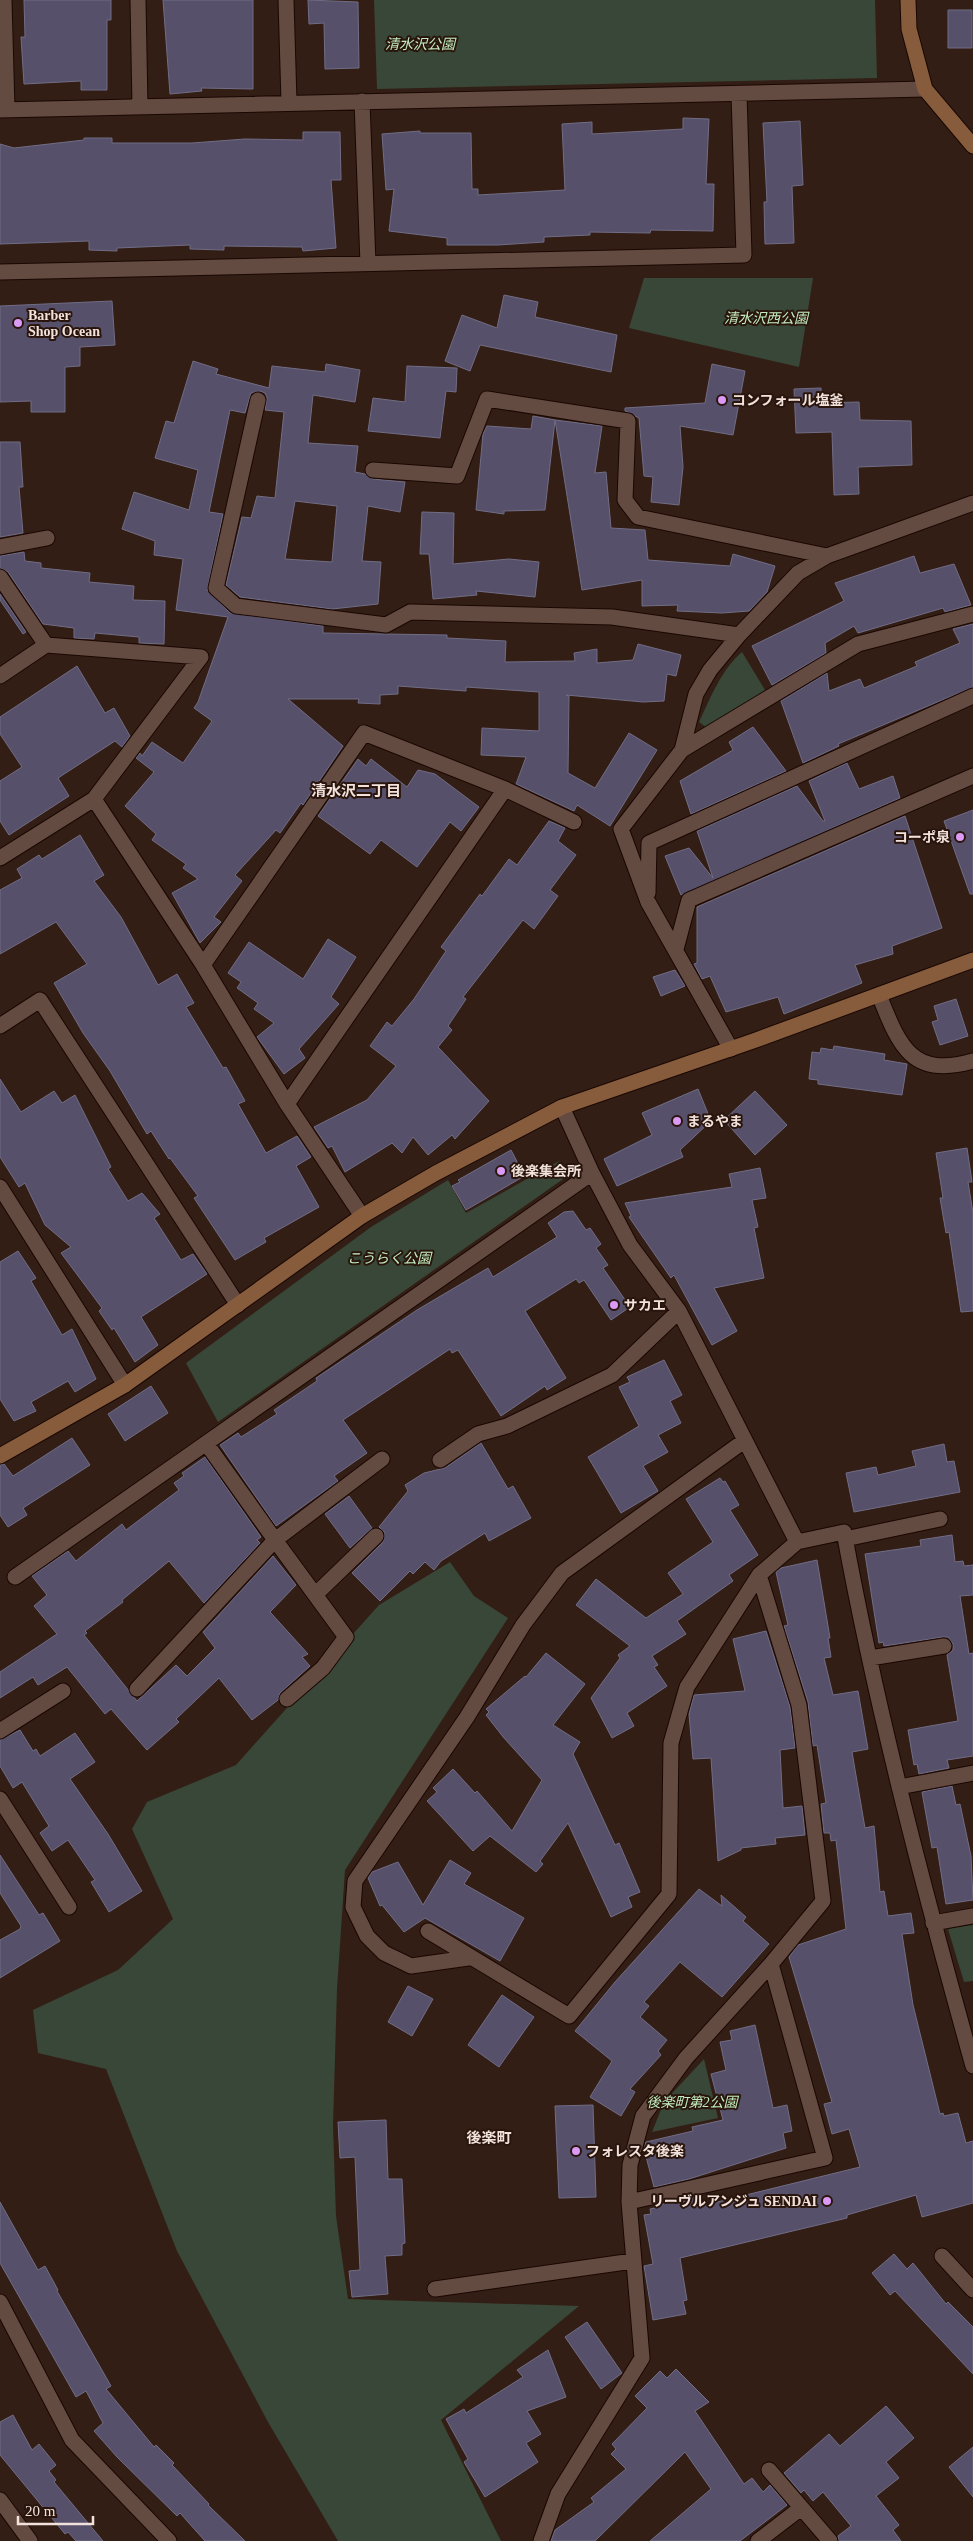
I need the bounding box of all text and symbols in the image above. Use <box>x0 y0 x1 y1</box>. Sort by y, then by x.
park label: 清水沢公園 <box>385 37 457 52</box>
place label: Barber Shop Ocean <box>28 308 100 339</box>
park label: 清水沢西公園 <box>724 311 810 326</box>
marker: Barber Shop Ocean <box>12 317 24 329</box>
place label: コンフォール塩釜 <box>732 392 844 408</box>
marker: コンフォール塩釜 <box>716 394 728 406</box>
district label: 清水沢二丁目 <box>311 783 401 799</box>
place label: コーポ泉 <box>894 829 950 845</box>
marker: コーポ泉 <box>954 831 966 843</box>
place label: まるやま <box>687 1114 743 1129</box>
marker: まるやま <box>671 1115 683 1127</box>
place label: 後楽集会所 <box>511 1163 581 1179</box>
marker: 後楽集会所 <box>495 1165 507 1177</box>
park label: こうらく公園 <box>347 1251 433 1266</box>
place label: サカエ <box>624 1298 666 1313</box>
marker: サカエ <box>608 1299 620 1311</box>
park label: 後楽町第2公園 <box>647 2095 739 2110</box>
district label: 後楽町 <box>466 2130 512 2146</box>
place label: フォレスタ後楽 <box>586 2143 684 2159</box>
marker: フォレスタ後楽 <box>570 2145 582 2157</box>
place label: リーヴルアンジュ SENDAI <box>650 2194 817 2209</box>
marker: リーヴルアンジュ SENDAI <box>821 2195 833 2207</box>
scale bar <box>18 2494 92 2526</box>
text: 20 m <box>25 2503 56 2519</box>

